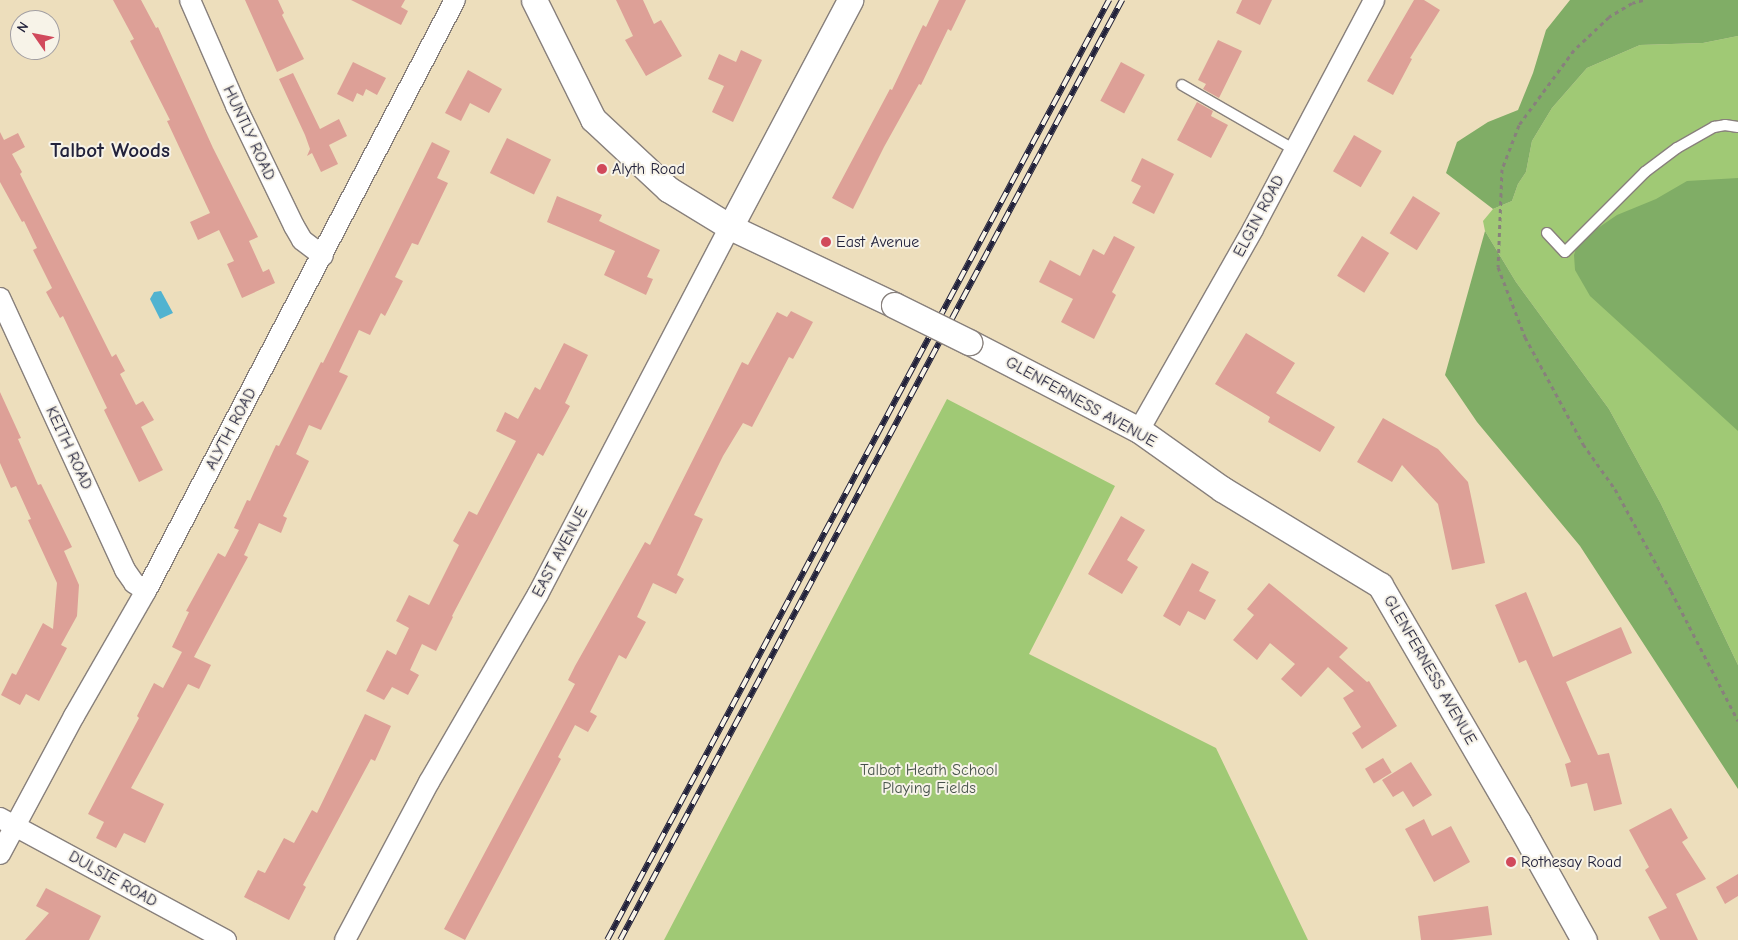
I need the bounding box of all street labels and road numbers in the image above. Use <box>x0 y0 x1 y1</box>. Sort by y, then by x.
street label: HUNTLY ROAD <box>219 83 279 183</box>
street label: ELGIN ROAD <box>1229 172 1289 260</box>
street label: GLENFERNESS AVENUE <box>1002 353 1160 451</box>
street label: ALYTH ROAD <box>201 385 261 473</box>
street label: KEITH ROAD <box>41 403 97 493</box>
street label: EAST AVENUE <box>528 504 592 600</box>
street label: GLENFERNESS AVENUE <box>1379 592 1481 748</box>
street label: DULSIE ROAD <box>65 847 161 911</box>

